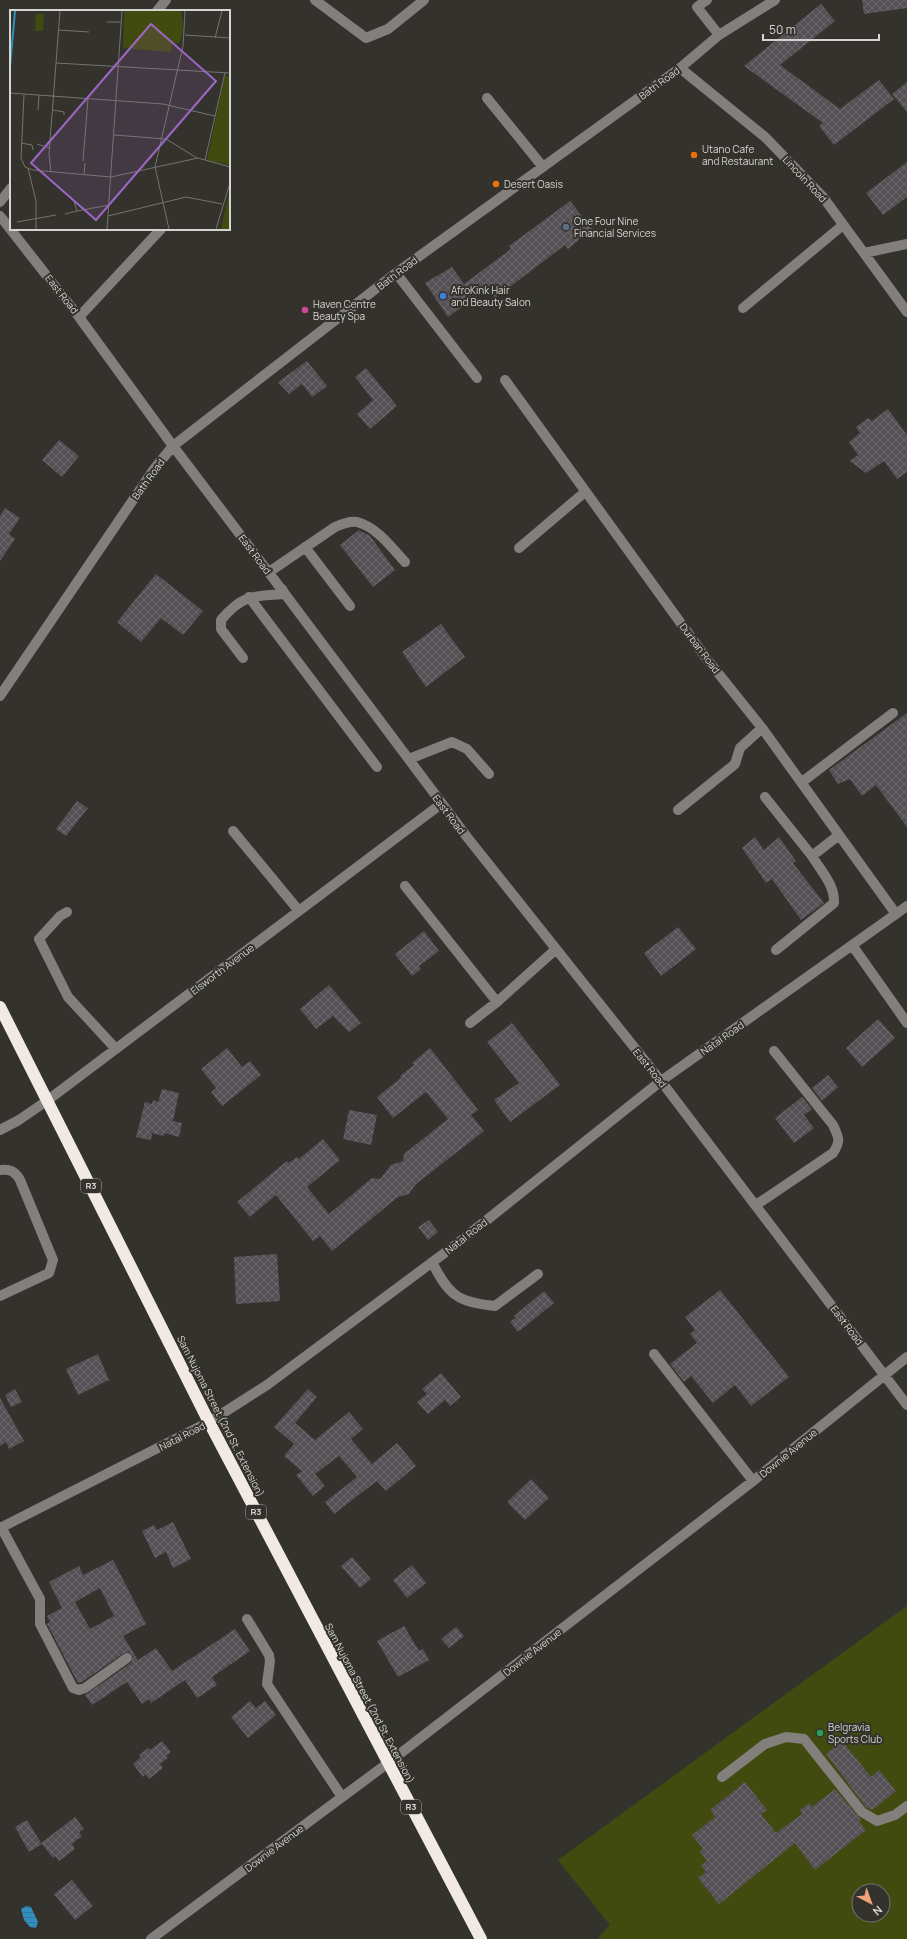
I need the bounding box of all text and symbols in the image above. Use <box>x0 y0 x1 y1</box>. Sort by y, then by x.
inset map <box>10 10 230 230</box>
scale bar <box>763 16 879 42</box>
text: 50 m <box>769 21 796 38</box>
street label: Bath Road <box>636 63 682 103</box>
place label: Utano Cafe and Restaurant <box>702 142 773 168</box>
marker: Utano Cafe and Restaurant <box>689 150 699 160</box>
street label: Lincoln Road <box>780 153 830 205</box>
place label: Desert Oasis <box>504 177 563 191</box>
marker: Desert Oasis <box>491 179 501 189</box>
place label: One Four Nine Financial Services <box>574 214 656 240</box>
marker: One Four Nine Financial Services <box>561 222 571 232</box>
street label: Bath Road <box>374 253 420 293</box>
street label: East Road <box>42 271 82 317</box>
place label: AfroKink Hair and Beauty Salon <box>451 283 531 309</box>
marker: AfroKink Hair and Beauty Salon <box>438 291 448 301</box>
place label: Haven Centre Beauty Spa <box>313 297 376 323</box>
marker: Haven Centre Beauty Spa <box>300 305 310 315</box>
street label: Bath Road <box>128 456 168 502</box>
street label: East Road <box>236 531 275 577</box>
street label: Durban Road <box>677 620 723 676</box>
street label: East Road <box>430 791 469 837</box>
street label: Elsworth Avenue <box>187 940 257 998</box>
street label: Natal Road <box>698 1018 747 1058</box>
street label: East Road <box>630 1046 670 1090</box>
road number: R3 <box>81 1179 101 1193</box>
street label: Natal Road <box>442 1215 490 1257</box>
street label: East Road <box>828 1302 867 1348</box>
street label: Sam Nujoma Street (2nd St. Extension) <box>174 1333 268 1499</box>
street label: Natal Road <box>157 1418 208 1454</box>
street label: Downie Avenue <box>756 1425 820 1481</box>
road number: R3 <box>246 1505 266 1519</box>
street label: Sam Nujoma Street (2nd St. Extension) <box>322 1621 418 1785</box>
street label: Downie Avenue <box>500 1625 564 1679</box>
place label: Belgravia Sports Club <box>828 1720 882 1746</box>
marker: Belgravia Sports Club <box>815 1728 825 1738</box>
road number: R3 <box>401 1800 421 1814</box>
street label: Downie Avenue <box>242 1821 306 1875</box>
north arrow <box>851 1883 891 1923</box>
text: N <box>870 1903 886 1919</box>

